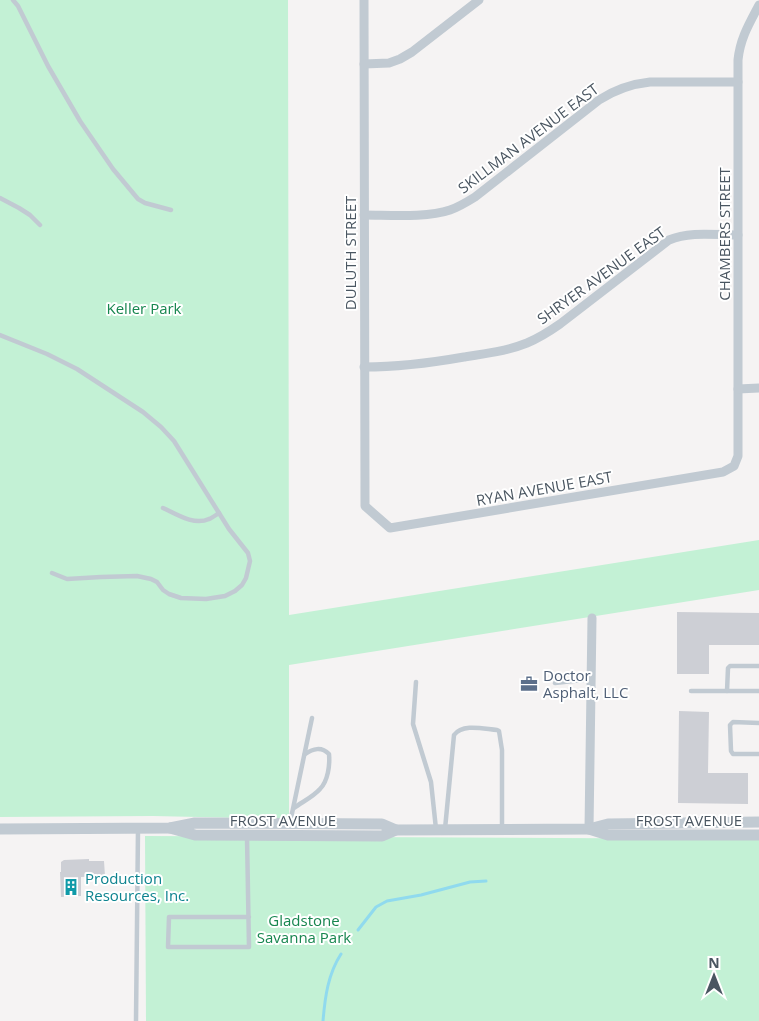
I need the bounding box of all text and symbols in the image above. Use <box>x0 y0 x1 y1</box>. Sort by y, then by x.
street label: SKILLMAN AVENUE EAST <box>454 78 603 197</box>
street label: CHAMBERS STREET <box>714 166 734 301</box>
street label: DULUTH STREET <box>340 195 360 310</box>
street label: SHRYER AVENUE EAST <box>533 221 670 328</box>
park label: Keller Park <box>107 298 182 318</box>
street label: RYAN AVENUE EAST <box>474 466 614 510</box>
place label: Doctor Asphalt, LLC <box>543 665 628 702</box>
office icon: Doctor Asphalt, LLC <box>519 674 539 694</box>
street label: FROST AVENUE <box>230 810 336 830</box>
street label: FROST AVENUE <box>636 810 742 830</box>
place label: Production Resources, Inc. <box>85 868 189 905</box>
building icon: Production Resources, Inc. <box>61 877 81 897</box>
park label: Gladstone Savanna Park <box>257 910 351 947</box>
north arrow <box>689 951 739 1001</box>
text: N <box>708 953 720 972</box>

